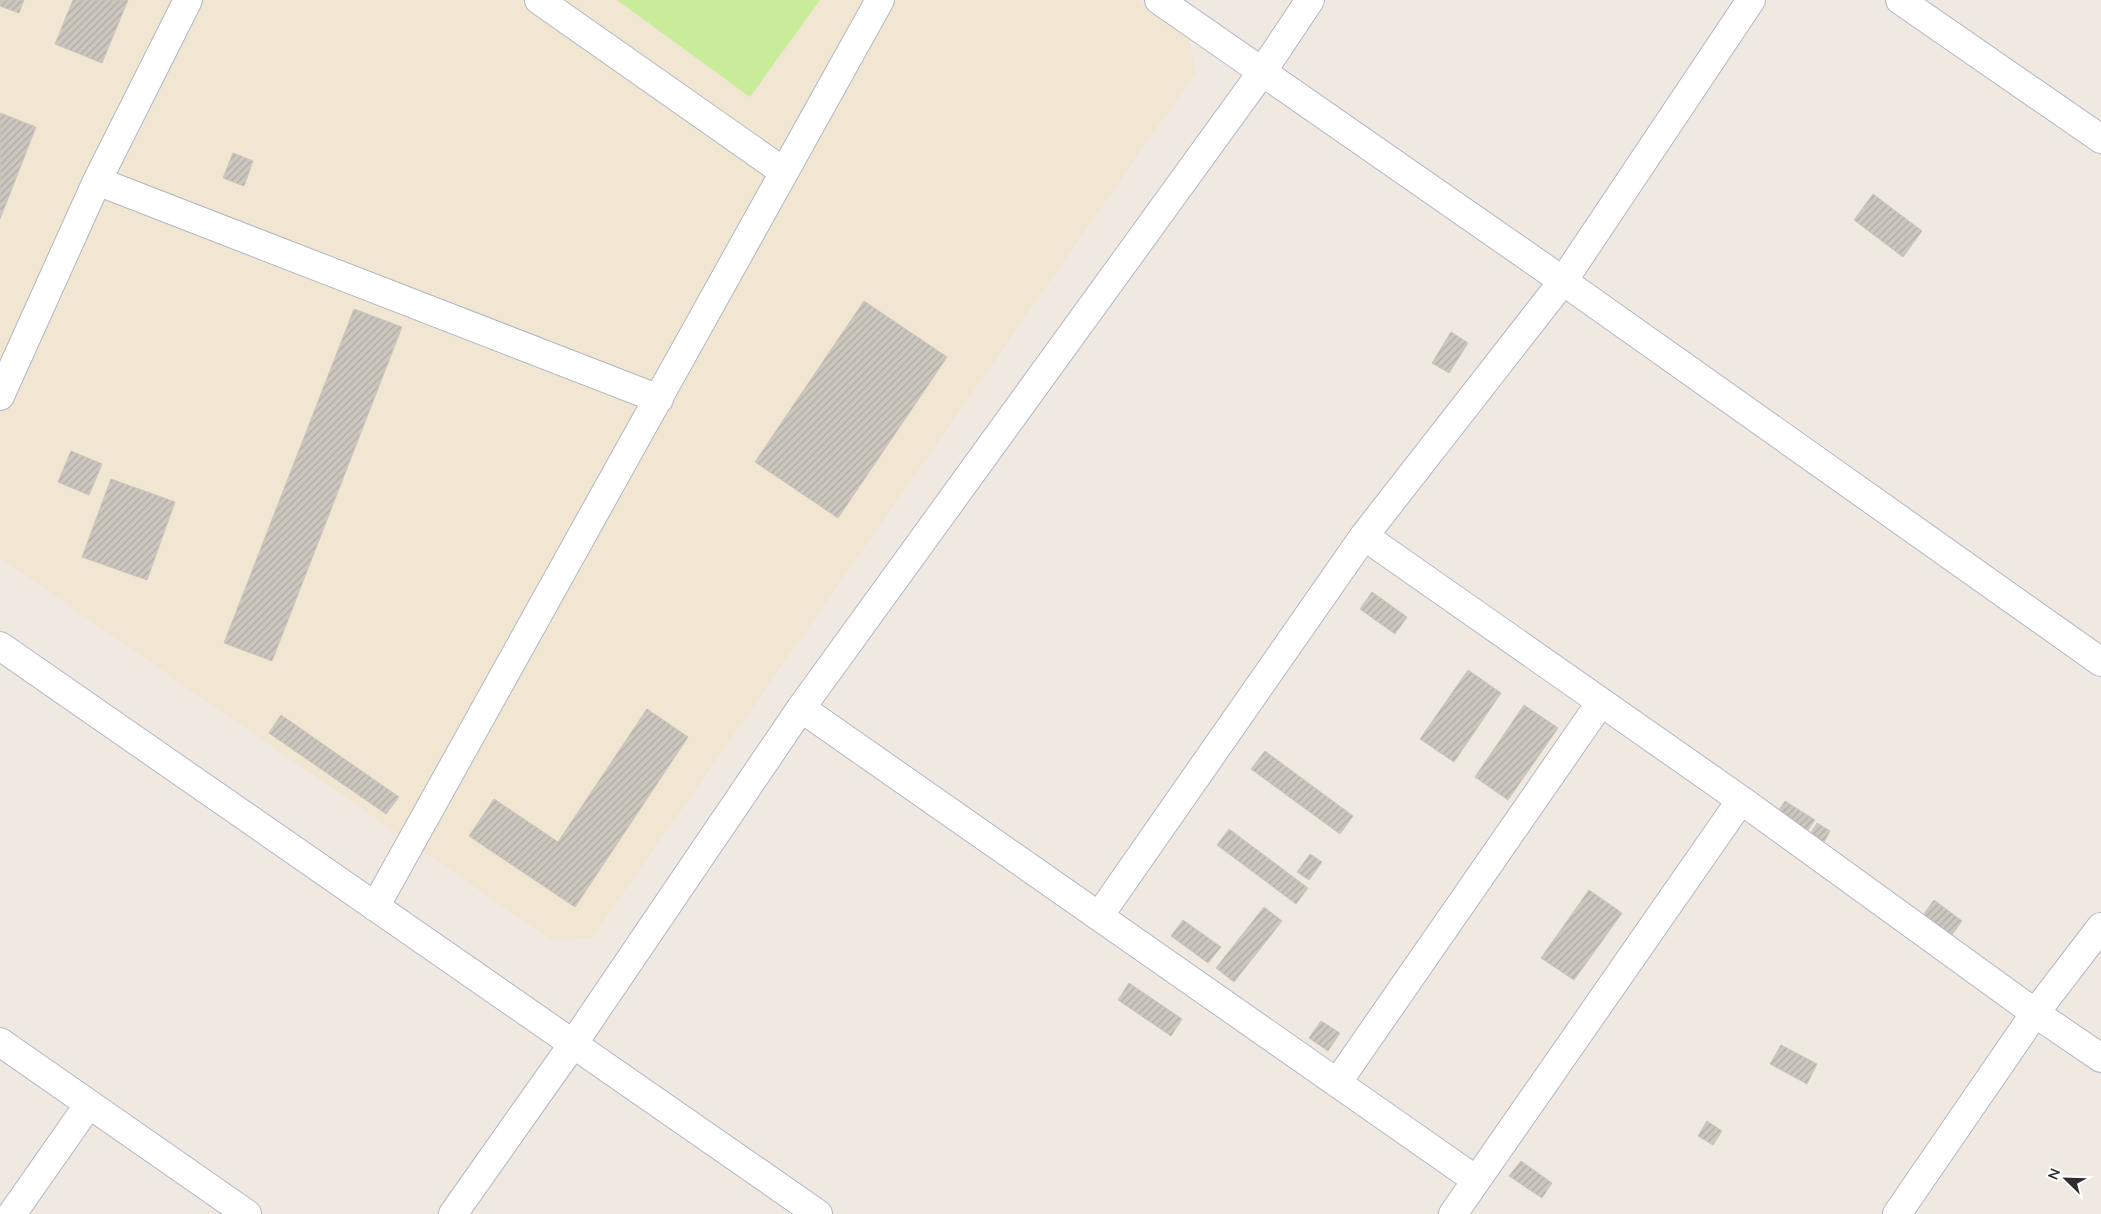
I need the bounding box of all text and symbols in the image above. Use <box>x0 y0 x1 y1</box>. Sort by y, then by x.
north arrow <box>2041 1154 2091 1204</box>
text: N <box>2044 1166 2064 1182</box>

